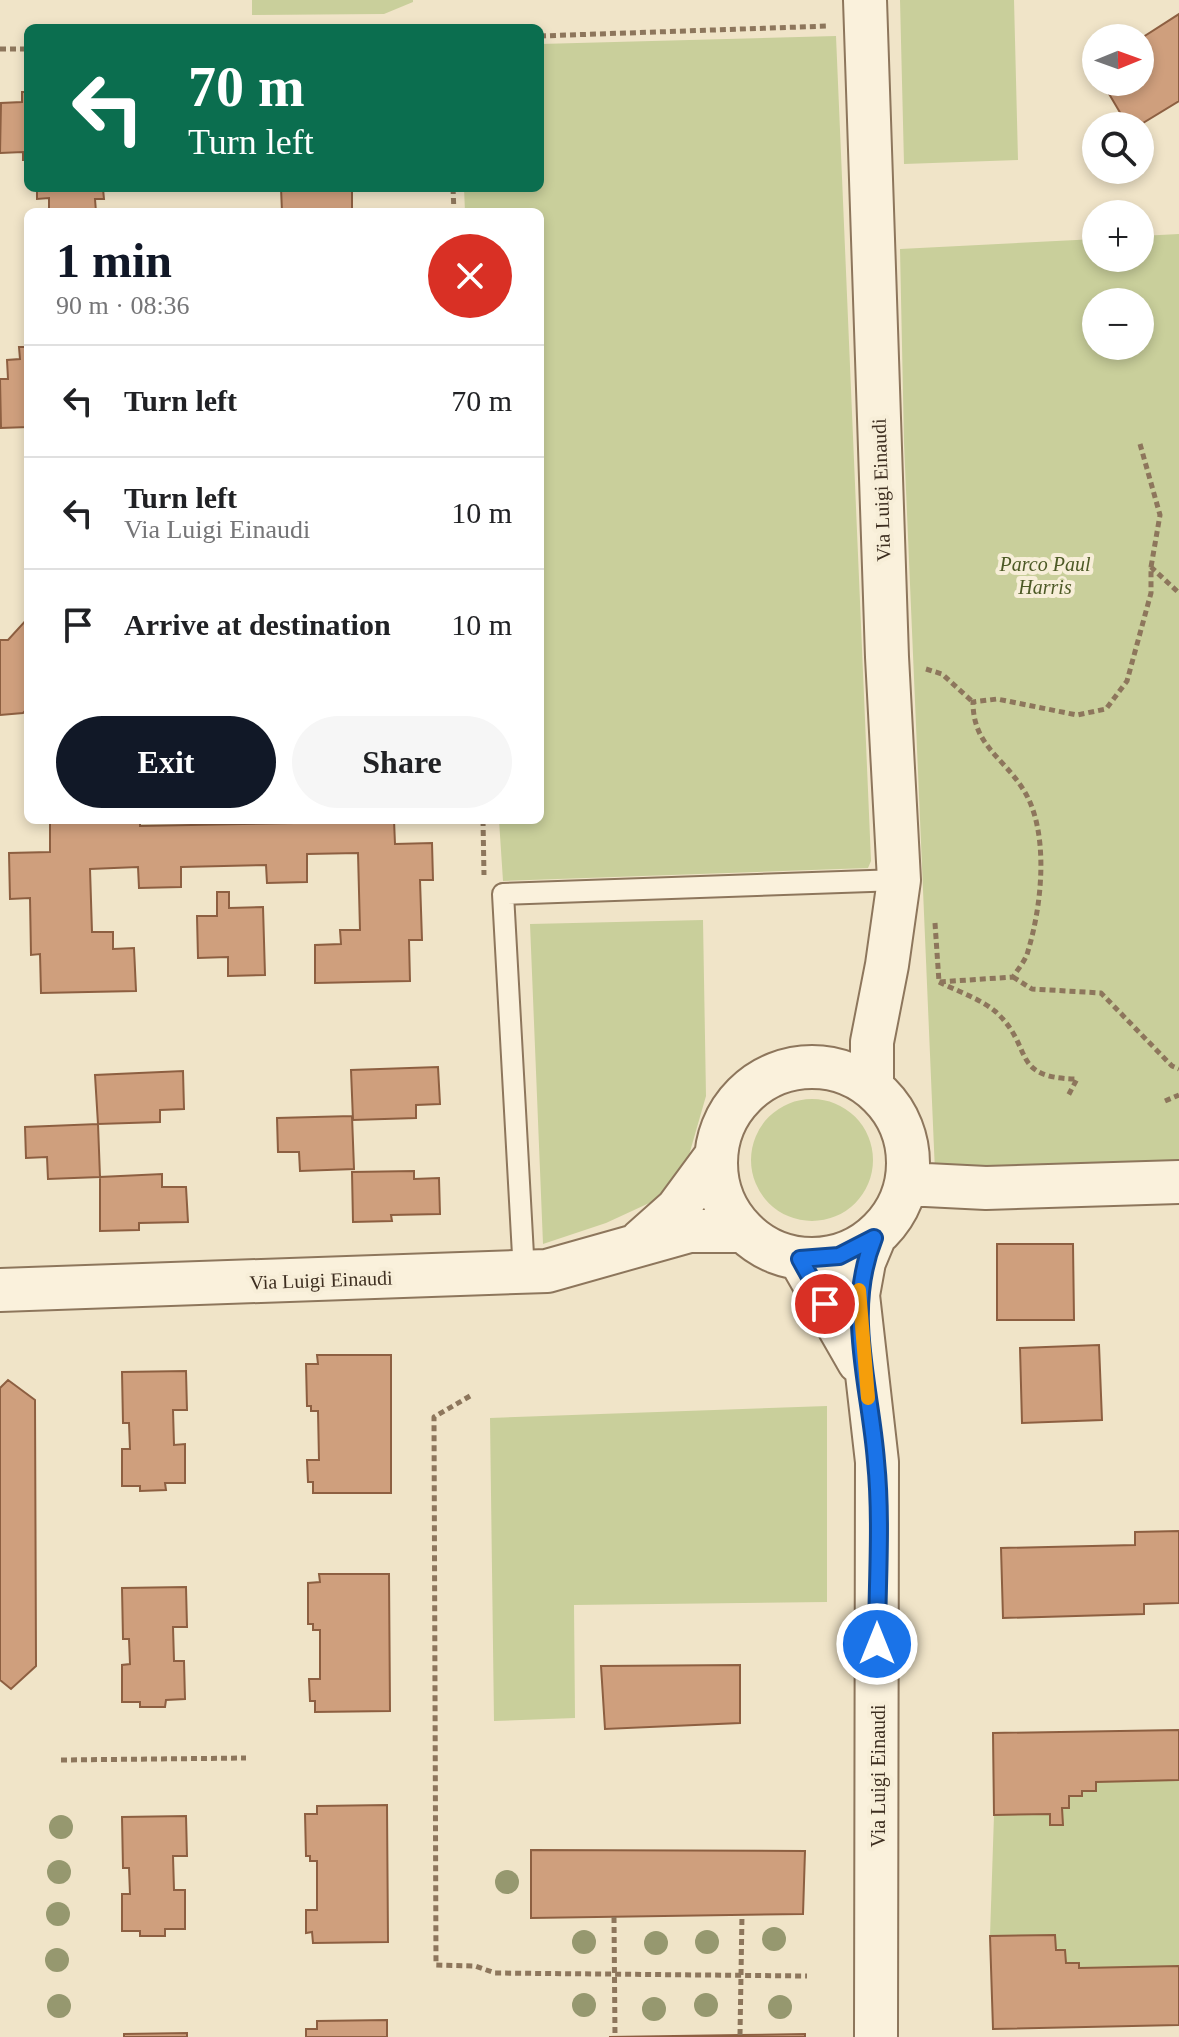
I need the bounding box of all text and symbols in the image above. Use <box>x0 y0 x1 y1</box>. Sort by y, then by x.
north arrow <box>1082 24 1154 96</box>
map controls <box>1082 24 1154 360</box>
icon: left <box>56 56 160 160</box>
text: 70 m <box>188 56 305 118</box>
button: search <box>1082 112 1154 184</box>
text: Turn left <box>188 122 314 162</box>
button: + <box>1082 200 1154 272</box>
text: 1 min <box>56 234 172 287</box>
button: close <box>428 234 512 318</box>
button: − <box>1082 288 1154 360</box>
text: 90 m · 08:36 <box>56 291 190 320</box>
icon: left <box>56 379 100 423</box>
text: Turn left <box>124 384 237 417</box>
text: 70 m <box>451 384 512 417</box>
street label: Via Luigi Einaudi <box>867 418 895 562</box>
text: Turn left <box>124 481 237 514</box>
icon: left <box>56 491 100 535</box>
text: 10 m <box>451 496 512 529</box>
text: Via Luigi Einaudi <box>124 515 310 544</box>
park label: Parco Paul Harris <box>999 553 1091 598</box>
icon: arrive <box>56 603 100 647</box>
text: Arrive at destination <box>124 608 391 641</box>
text: 10 m <box>451 608 512 641</box>
button: Exit <box>56 716 276 808</box>
button: Share <box>292 716 512 808</box>
street label: Via Luigi Einaudi <box>249 1266 393 1294</box>
pin <box>791 1270 859 1338</box>
icon: arrive <box>803 1282 847 1326</box>
position arrow <box>835 1602 919 1686</box>
street label: Via Luigi Einaudi <box>867 1704 890 1848</box>

